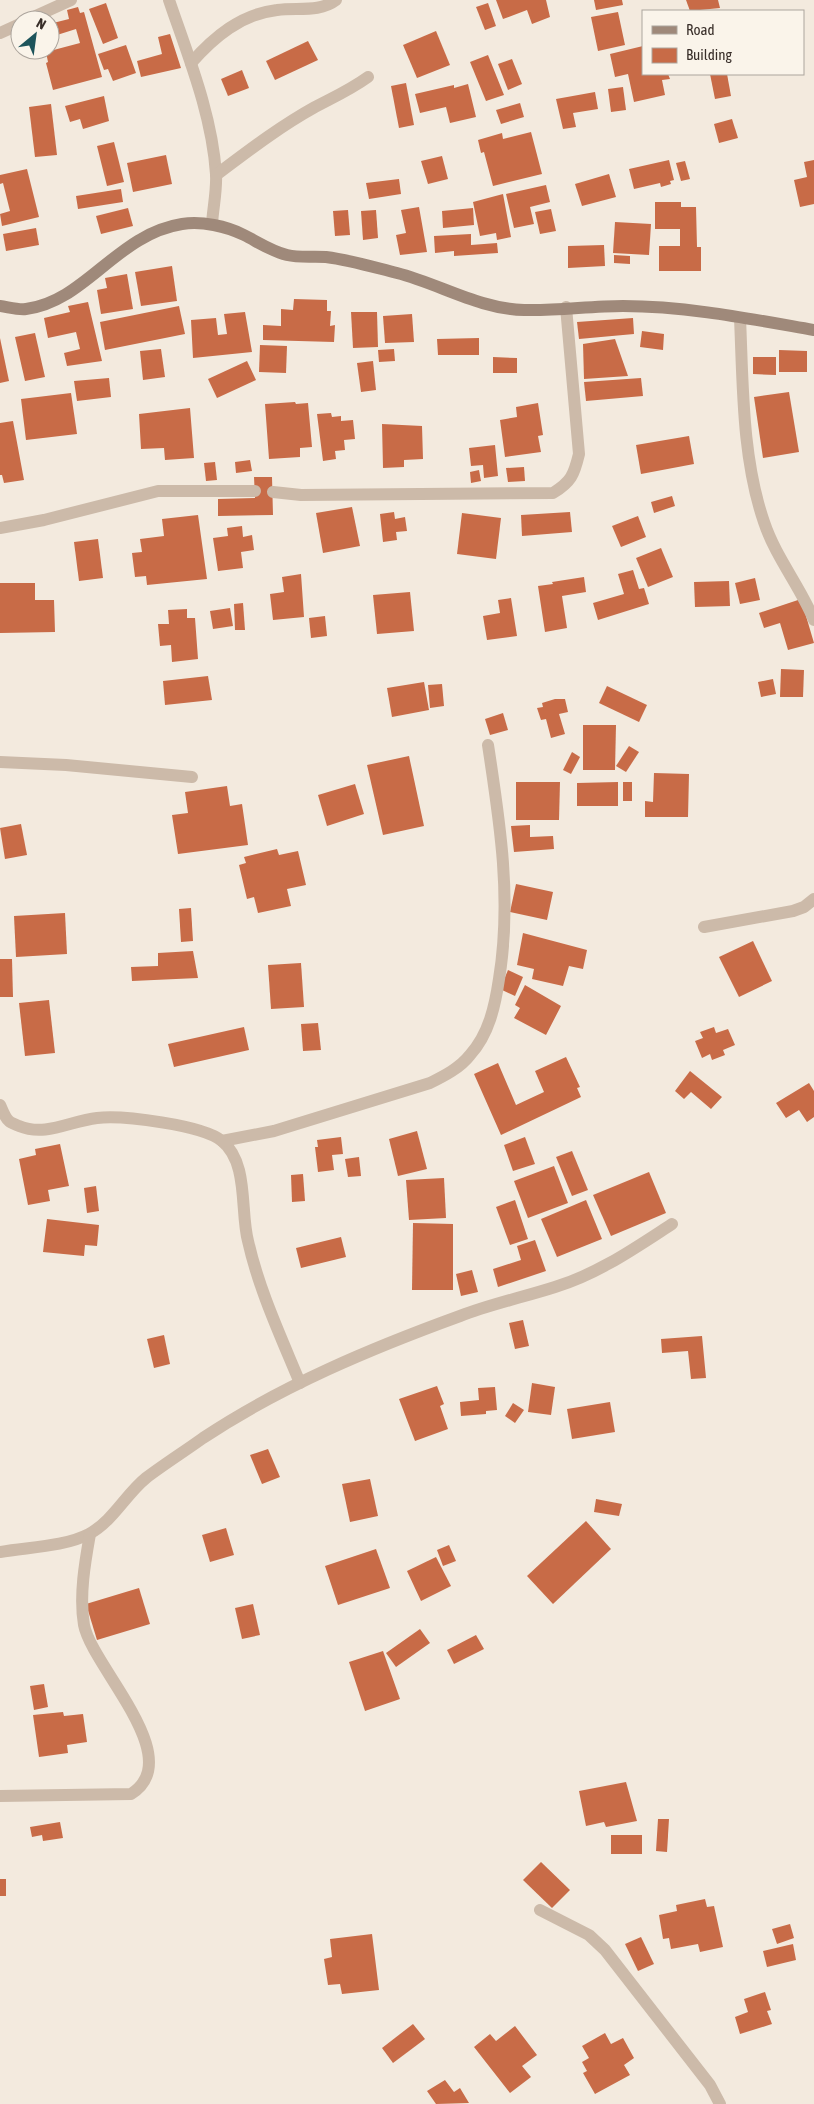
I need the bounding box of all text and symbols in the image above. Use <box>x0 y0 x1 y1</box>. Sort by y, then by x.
north arrow <box>10 10 60 60</box>
legend <box>642 10 804 75</box>
text: N <box>34 15 49 33</box>
text: Road <box>686 21 715 38</box>
text: Building <box>686 46 732 63</box>

